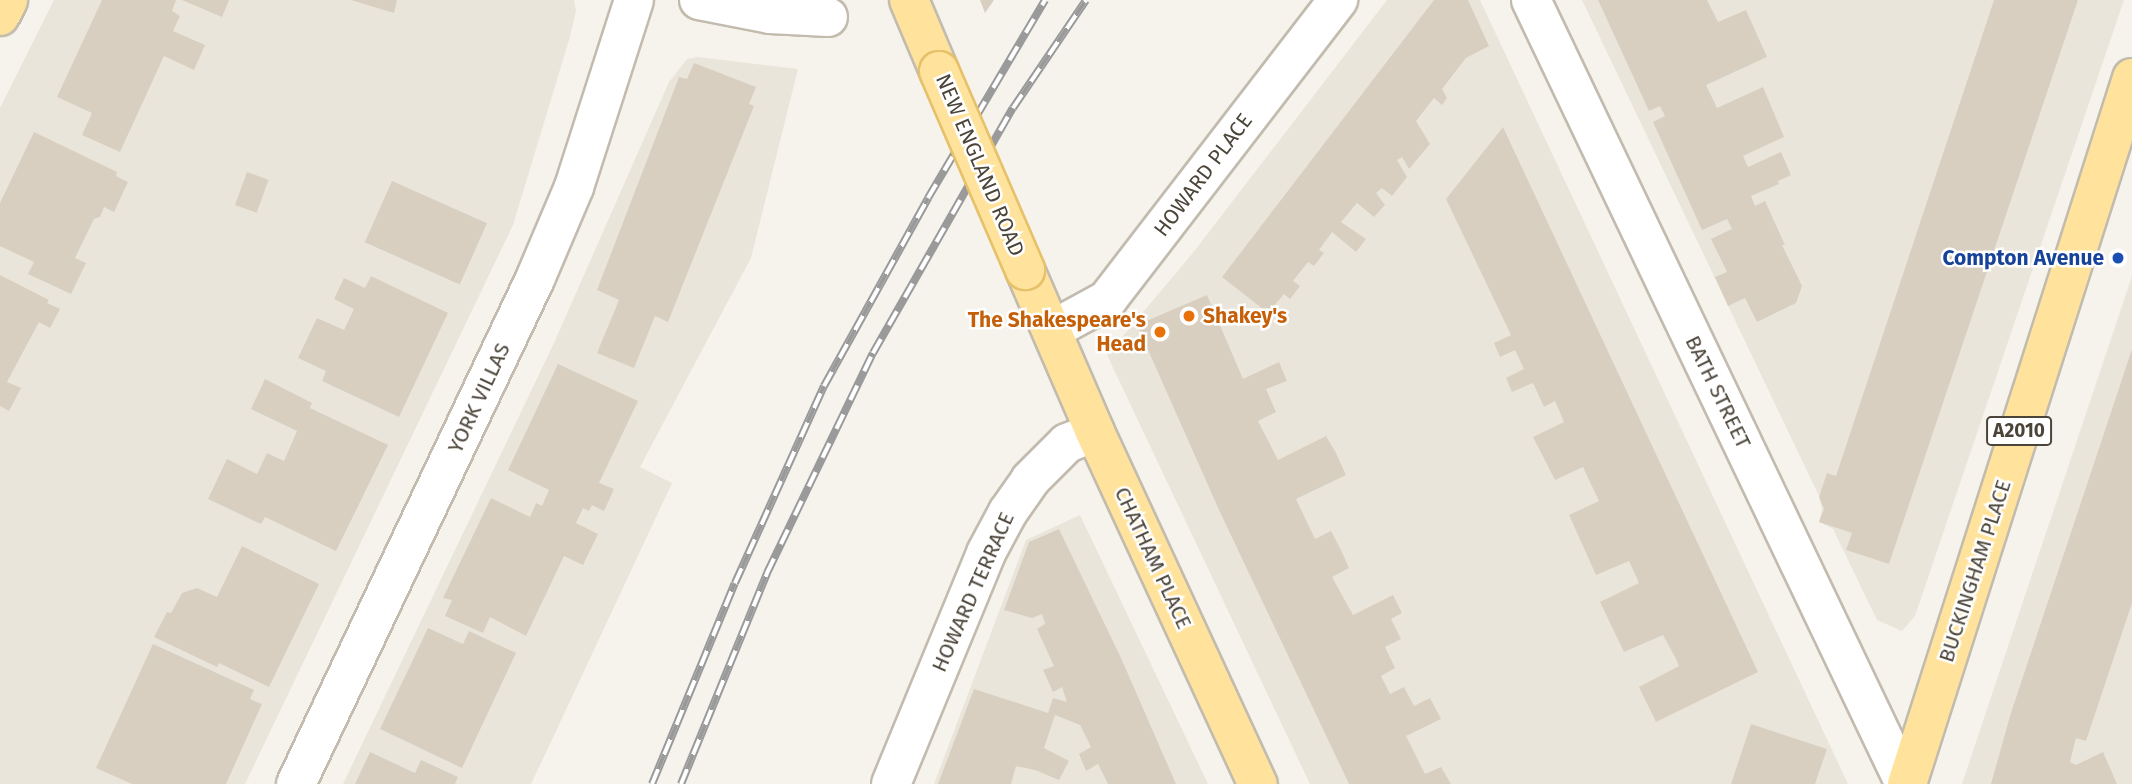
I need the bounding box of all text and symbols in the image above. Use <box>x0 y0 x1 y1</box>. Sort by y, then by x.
street label: NEW ENGLAND ROAD <box>930 70 1030 260</box>
street label: HOWARD PLACE <box>1149 109 1257 241</box>
place label: Compton Avenue <box>1942 245 2104 271</box>
marker: Compton Avenue <box>2110 250 2126 266</box>
place label: Shakey's <box>1203 303 1287 329</box>
place label: The Shakespeare's Head <box>968 307 1146 357</box>
marker: Shakey's <box>1181 308 1197 324</box>
marker: The Shakespeare's Head <box>1152 324 1168 340</box>
street label: BATH STREET <box>1680 332 1756 452</box>
street label: YORK VILLAS <box>443 339 515 457</box>
road number: A2010 <box>1986 416 2052 446</box>
street label: BUCKINGHAM PLACE <box>1934 477 2016 665</box>
street label: CHATHAM PLACE <box>1109 483 1197 633</box>
street label: HOWARD TERRACE <box>926 508 1020 676</box>

